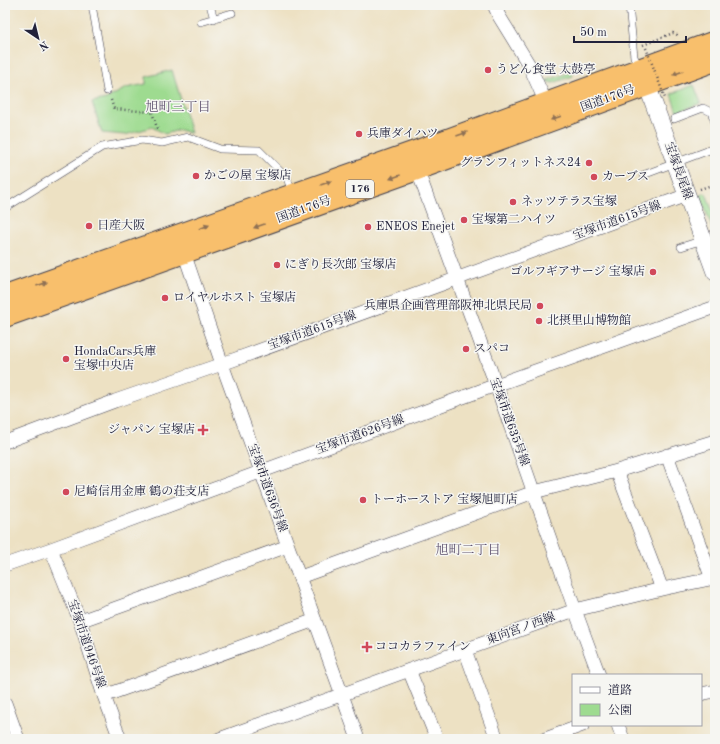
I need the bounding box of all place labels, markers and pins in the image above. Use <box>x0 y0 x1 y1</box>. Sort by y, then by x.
place label: うどん食堂 太鼓亭 <box>496 62 595 76</box>
marker: うどん食堂 太鼓亭 <box>483 65 493 75</box>
place label: 兵庫ダイハツ <box>367 126 439 140</box>
marker: 兵庫ダイハツ <box>354 129 364 139</box>
place label: グランフィットネス24 <box>460 156 581 169</box>
marker: グランフィットネス24 <box>584 158 594 168</box>
place label: かごの屋 宝塚店 <box>204 168 291 182</box>
place label: カーブス <box>602 170 649 183</box>
marker: かごの屋 宝塚店 <box>191 171 201 181</box>
marker: カーブス <box>589 172 599 182</box>
place label: ネッツテラス宝塚 <box>521 194 617 208</box>
marker: ネッツテラス宝塚 <box>508 197 518 207</box>
place label: 宝塚第二ハイツ <box>472 212 556 226</box>
marker: 宝塚第二ハイツ <box>459 215 469 225</box>
place label: 日産大阪 <box>97 218 145 232</box>
marker: 日産大阪 <box>84 221 94 231</box>
place label: ENEOS Enejet <box>376 221 455 233</box>
marker: ENEOS Enejet <box>363 222 373 232</box>
place label: にぎり長次郎 宝塚店 <box>285 257 396 271</box>
marker: にぎり長次郎 宝塚店 <box>272 260 282 270</box>
place label: ゴルフギアサージ 宝塚店 <box>510 264 645 278</box>
marker: ゴルフギアサージ 宝塚店 <box>648 267 658 277</box>
place label: ロイヤルホスト 宝塚店 <box>173 290 296 304</box>
marker: ロイヤルホスト 宝塚店 <box>160 293 170 303</box>
place label: 兵庫県企画管理部阪神北県民局 <box>364 298 532 312</box>
marker: 兵庫県企画管理部阪神北県民局 <box>535 301 545 311</box>
place label: 北摂里山博物館 <box>547 313 631 327</box>
marker: 北摂里山博物館 <box>534 316 544 326</box>
place label: スパコ <box>474 343 510 355</box>
place label: HondaCars兵庫 宝塚中央店 <box>74 344 156 372</box>
marker: スパコ <box>461 344 471 354</box>
marker: HondaCars兵庫 宝塚中央店 <box>61 354 71 364</box>
place label: ジャパン 宝塚店 <box>108 422 195 436</box>
marker: ジャパン 宝塚店 <box>198 425 208 435</box>
place label: 尼崎信用金庫 鶴の荘支店 <box>74 484 209 498</box>
marker: 尼崎信用金庫 鶴の荘支店 <box>61 487 71 497</box>
place label: トーホーストア 宝塚旭町店 <box>371 492 517 506</box>
marker: トーホーストア 宝塚旭町店 <box>358 495 368 505</box>
place label: ココカラファイン <box>375 640 471 653</box>
marker: ココカラファイン <box>362 642 372 652</box>

